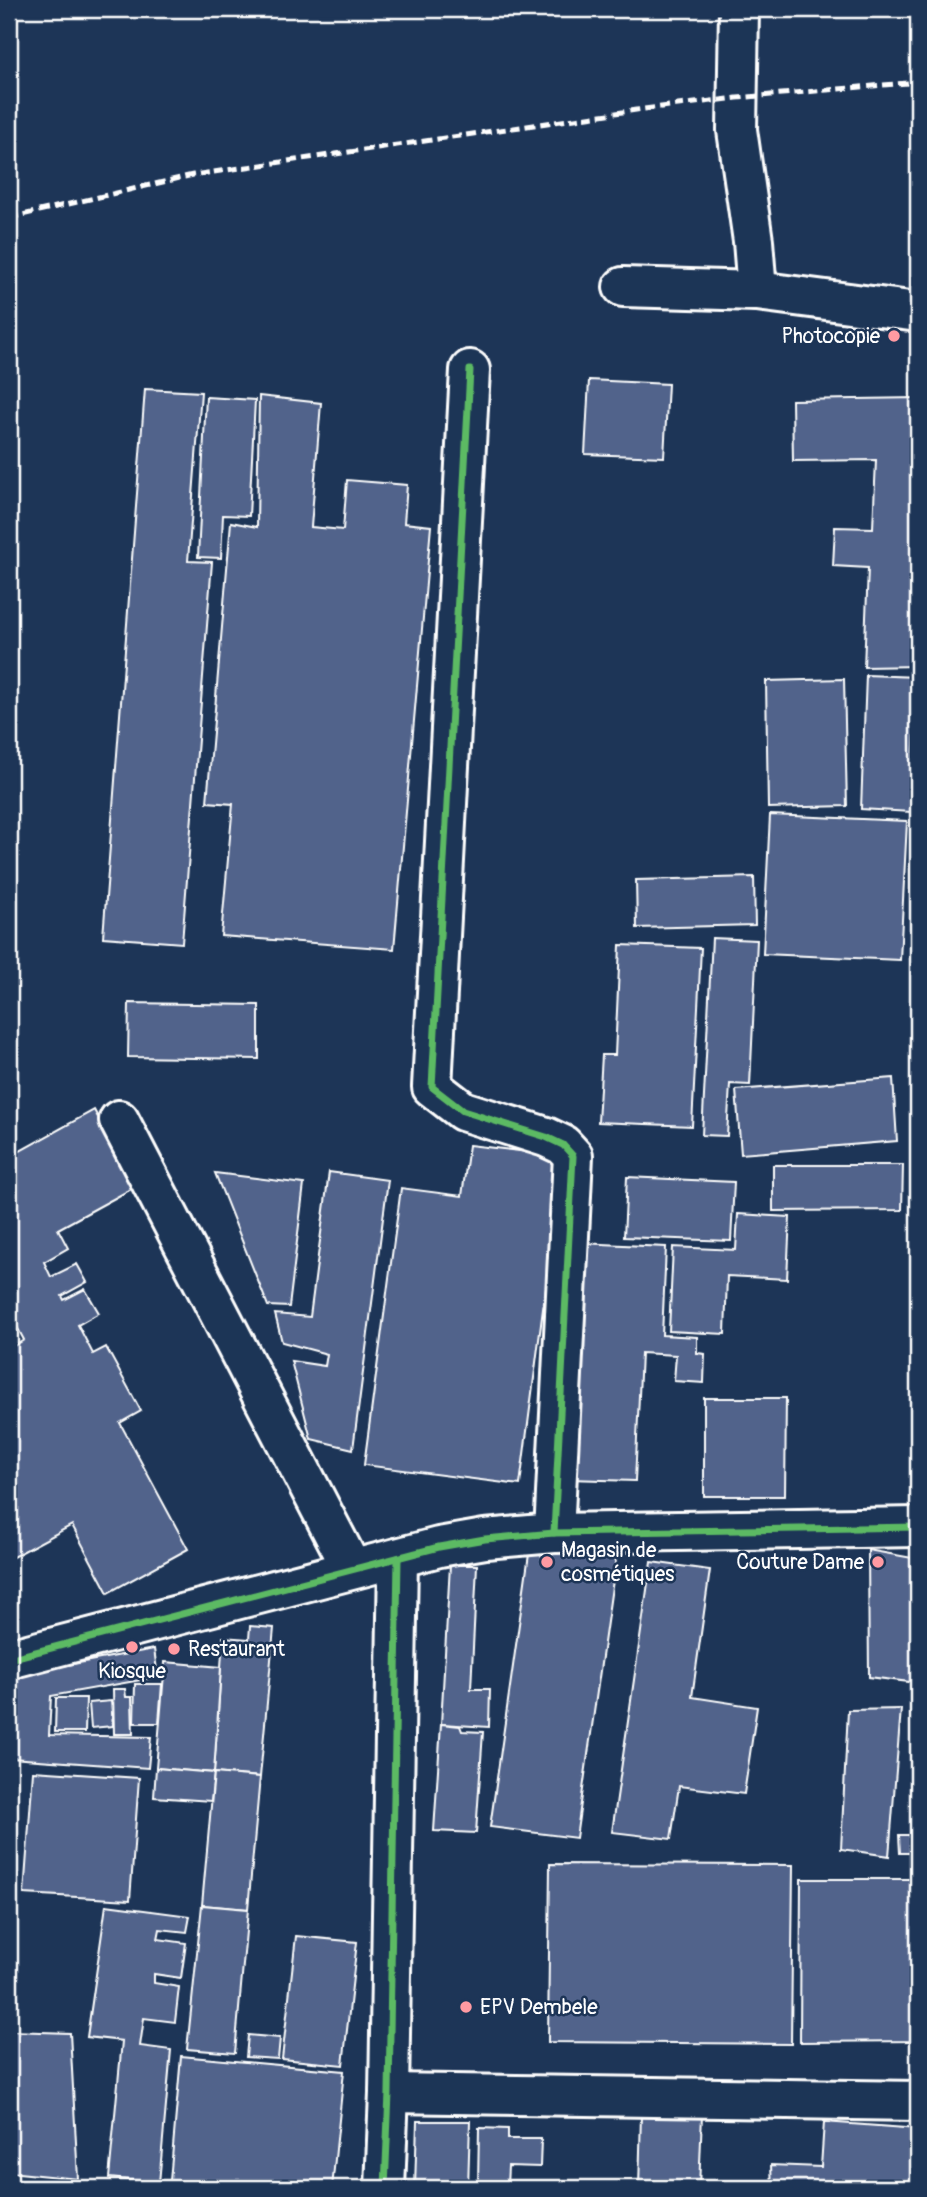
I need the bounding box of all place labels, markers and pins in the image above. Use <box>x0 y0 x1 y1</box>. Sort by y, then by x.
place label: Photocopie <box>781 323 881 350</box>
marker: Photocopie <box>886 328 902 344</box>
place label: Magasin de cosmétiques <box>561 1537 675 1588</box>
place label: Couture Dame <box>736 1549 865 1576</box>
marker: Magasin de cosmétiques <box>539 1554 555 1570</box>
marker: Couture Dame <box>870 1554 886 1570</box>
place label: Restaurant <box>188 1636 286 1663</box>
marker: Kiosque <box>124 1639 140 1655</box>
marker: Restaurant <box>166 1641 182 1657</box>
place label: Kiosque <box>98 1658 167 1685</box>
place label: EPV Dembele <box>480 1994 598 2021</box>
marker: EPV Dembele <box>458 1999 474 2015</box>

